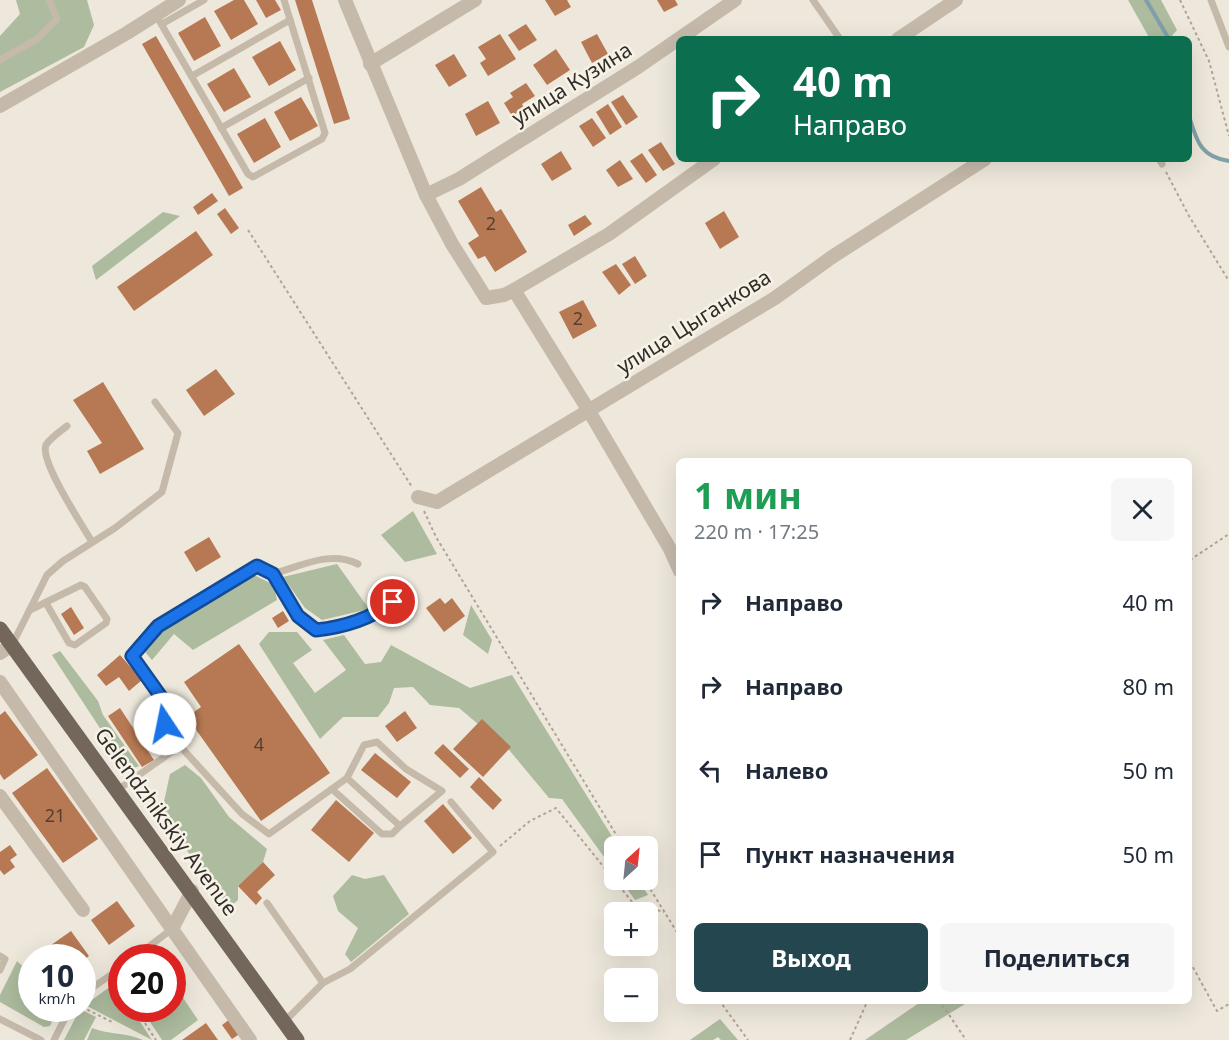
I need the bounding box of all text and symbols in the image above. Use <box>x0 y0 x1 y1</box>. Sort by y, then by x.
street label: улица Кузина <box>506 35 637 131</box>
text: 40 m <box>793 52 893 109</box>
icon: right <box>694 60 772 138</box>
text: Направо <box>793 106 907 143</box>
house number: 2 <box>486 211 496 235</box>
street label: улица Цыганкова <box>611 262 776 380</box>
house number: 2 <box>573 306 583 330</box>
text: 1 мин <box>694 471 802 520</box>
button: close <box>1111 478 1174 541</box>
text: 220 m · 17:25 <box>694 518 819 545</box>
pin <box>367 576 418 627</box>
icon: arrive <box>376 585 409 618</box>
icon: right <box>694 586 727 619</box>
text: Направо <box>745 587 843 617</box>
text: 40 m <box>1123 587 1174 617</box>
icon: right <box>694 670 727 703</box>
text: Направо <box>745 671 843 701</box>
text: 80 m <box>1123 671 1174 701</box>
position arrow <box>133 692 197 756</box>
street label: Gelendzhikskiy Avenue <box>89 722 245 921</box>
house number: 4 <box>254 732 264 756</box>
icon: left <box>694 754 727 787</box>
text: Налево <box>745 755 828 785</box>
text: 50 m <box>1123 755 1174 785</box>
house number: 21 <box>45 803 65 827</box>
north arrow <box>604 836 658 890</box>
map controls <box>604 836 658 1022</box>
icon: arrive <box>694 838 727 871</box>
text: Пункт назначения <box>745 839 955 869</box>
text: 50 m <box>1123 839 1174 869</box>
button: + <box>604 902 658 956</box>
button: Выход <box>694 923 928 992</box>
button: Поделиться <box>940 923 1174 992</box>
speed limit sign: 20 <box>108 944 186 1022</box>
text: 10 <box>40 955 74 996</box>
button: − <box>604 968 658 1022</box>
text: km/h <box>39 988 75 1008</box>

